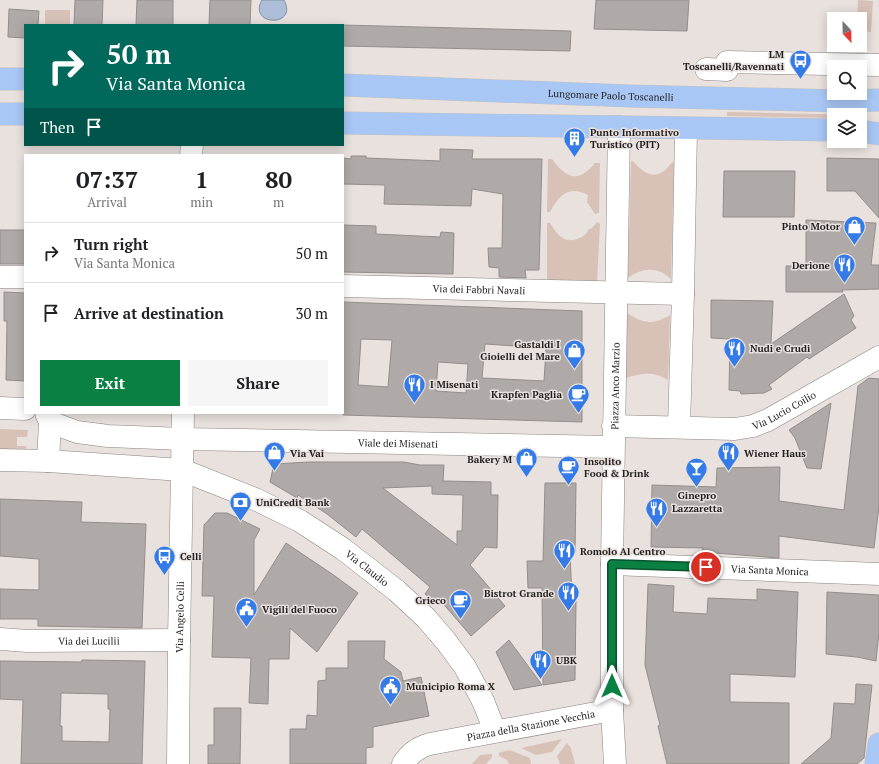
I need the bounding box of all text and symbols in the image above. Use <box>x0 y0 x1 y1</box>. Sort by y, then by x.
north arrow <box>827 12 867 52</box>
map controls <box>827 12 867 148</box>
text: 50 m <box>106 35 171 72</box>
icon: right <box>40 40 92 92</box>
bus stop icon: LM Toscanelli/Ravennati <box>787 47 813 80</box>
place label: LM Toscanelli/Ravennati <box>683 48 785 73</box>
button: search <box>827 60 867 100</box>
text: Via Santa Monica <box>106 71 246 95</box>
street label: Lungomare Paolo Toscanelli <box>548 87 674 104</box>
button: layers <box>827 108 867 148</box>
icon: arrive <box>83 116 105 138</box>
text: Then <box>40 117 75 137</box>
building icon: Punto Informativo Turistico (PIT) <box>561 125 587 158</box>
place label: Punto Informativo Turistico (PIT) <box>590 126 679 151</box>
text: 07:37 <box>76 163 138 195</box>
text: 1 <box>195 163 208 195</box>
text: 80 <box>265 163 292 195</box>
text: Arrival <box>87 193 127 211</box>
text: min <box>190 193 213 211</box>
text: m <box>273 193 284 211</box>
shop icon: Pinto Motor <box>842 213 868 246</box>
place label: Pinto Motor <box>782 220 841 233</box>
text: Turn right <box>74 234 149 254</box>
icon: right <box>40 242 62 264</box>
text: 50 m <box>295 243 328 263</box>
restaurant icon: Derione <box>832 252 858 285</box>
text: Via Santa Monica <box>74 254 175 272</box>
place label: Derione <box>792 259 831 272</box>
street label: Via dei Fabbri Navali <box>432 282 525 297</box>
icon: arrive <box>40 302 62 324</box>
text: Arrive at destination <box>74 303 224 323</box>
text: 30 m <box>295 303 328 323</box>
restaurant icon: Nudi e Crudi <box>721 335 747 368</box>
shop icon: Gastaldi I Gioielli del Mare <box>562 337 588 370</box>
place label: Gastaldi I Gioielli del Mare <box>480 338 561 363</box>
street label: Piazza Anco Marzio <box>608 342 623 430</box>
place label: Nudi e Crudi <box>750 342 811 355</box>
button: Exit <box>40 360 180 406</box>
button: Share <box>188 360 328 406</box>
restaurant icon: I Misenati <box>401 371 427 404</box>
place label: I Misenati <box>430 378 479 391</box>
cafe icon: Krapfen Paglia <box>565 381 591 414</box>
place label: Krapfen Paglia <box>491 388 562 401</box>
street label: Via Lucio Coilio <box>750 388 819 433</box>
street label: Viale dei Misenati <box>358 436 438 451</box>
shop icon: Via Vai <box>261 440 287 473</box>
restaurant icon: Wiener Haus <box>715 440 741 473</box>
shop icon: Bakery M <box>514 446 540 479</box>
place label: Via Vai <box>290 447 325 460</box>
place label: Wiener Haus <box>744 447 806 460</box>
place label: Bakery M <box>467 453 513 466</box>
cafe icon: Insolito Food & Drink <box>556 454 582 487</box>
place label: Insolito Food & Drink <box>584 455 649 480</box>
bar icon: Ginepro <box>684 456 710 489</box>
bank icon: UniCredit Bank <box>228 489 254 522</box>
place label: Ginepro <box>678 489 716 502</box>
restaurant icon: Lazzaretta <box>644 495 670 528</box>
place label: UniCredit Bank <box>256 496 330 509</box>
place label: Lazzaretta <box>672 502 723 515</box>
restaurant icon: Romolo Al Centro <box>552 538 578 571</box>
bus stop icon: Celli <box>152 543 178 576</box>
place label: Romolo Al Centro <box>580 545 665 558</box>
street label: Via Claudio <box>343 547 392 590</box>
place label: Celli <box>180 550 202 563</box>
pin <box>689 550 723 584</box>
icon: arrive <box>695 556 717 578</box>
street label: Via Santa Monica <box>731 562 809 578</box>
restaurant icon: Bistrot Grande <box>556 580 582 613</box>
street label: Via Angelo Celli <box>173 581 187 653</box>
cafe icon: Grieco <box>448 587 474 620</box>
place label: Bistrot Grande <box>484 587 555 600</box>
place label: Grieco <box>415 594 446 607</box>
public building icon: Vigili del Fuoco <box>233 596 259 629</box>
place label: Vigili del Fuoco <box>262 603 337 616</box>
street label: Via dei Lucilii <box>58 634 120 648</box>
restaurant icon: UBK <box>528 647 554 680</box>
place label: UBK <box>556 654 578 667</box>
position arrow <box>591 665 633 707</box>
public building icon: Municipio Roma X <box>378 673 404 706</box>
place label: Municipio Roma X <box>406 680 496 693</box>
street label: Piazza della Stazione Vecchia <box>466 707 596 744</box>

